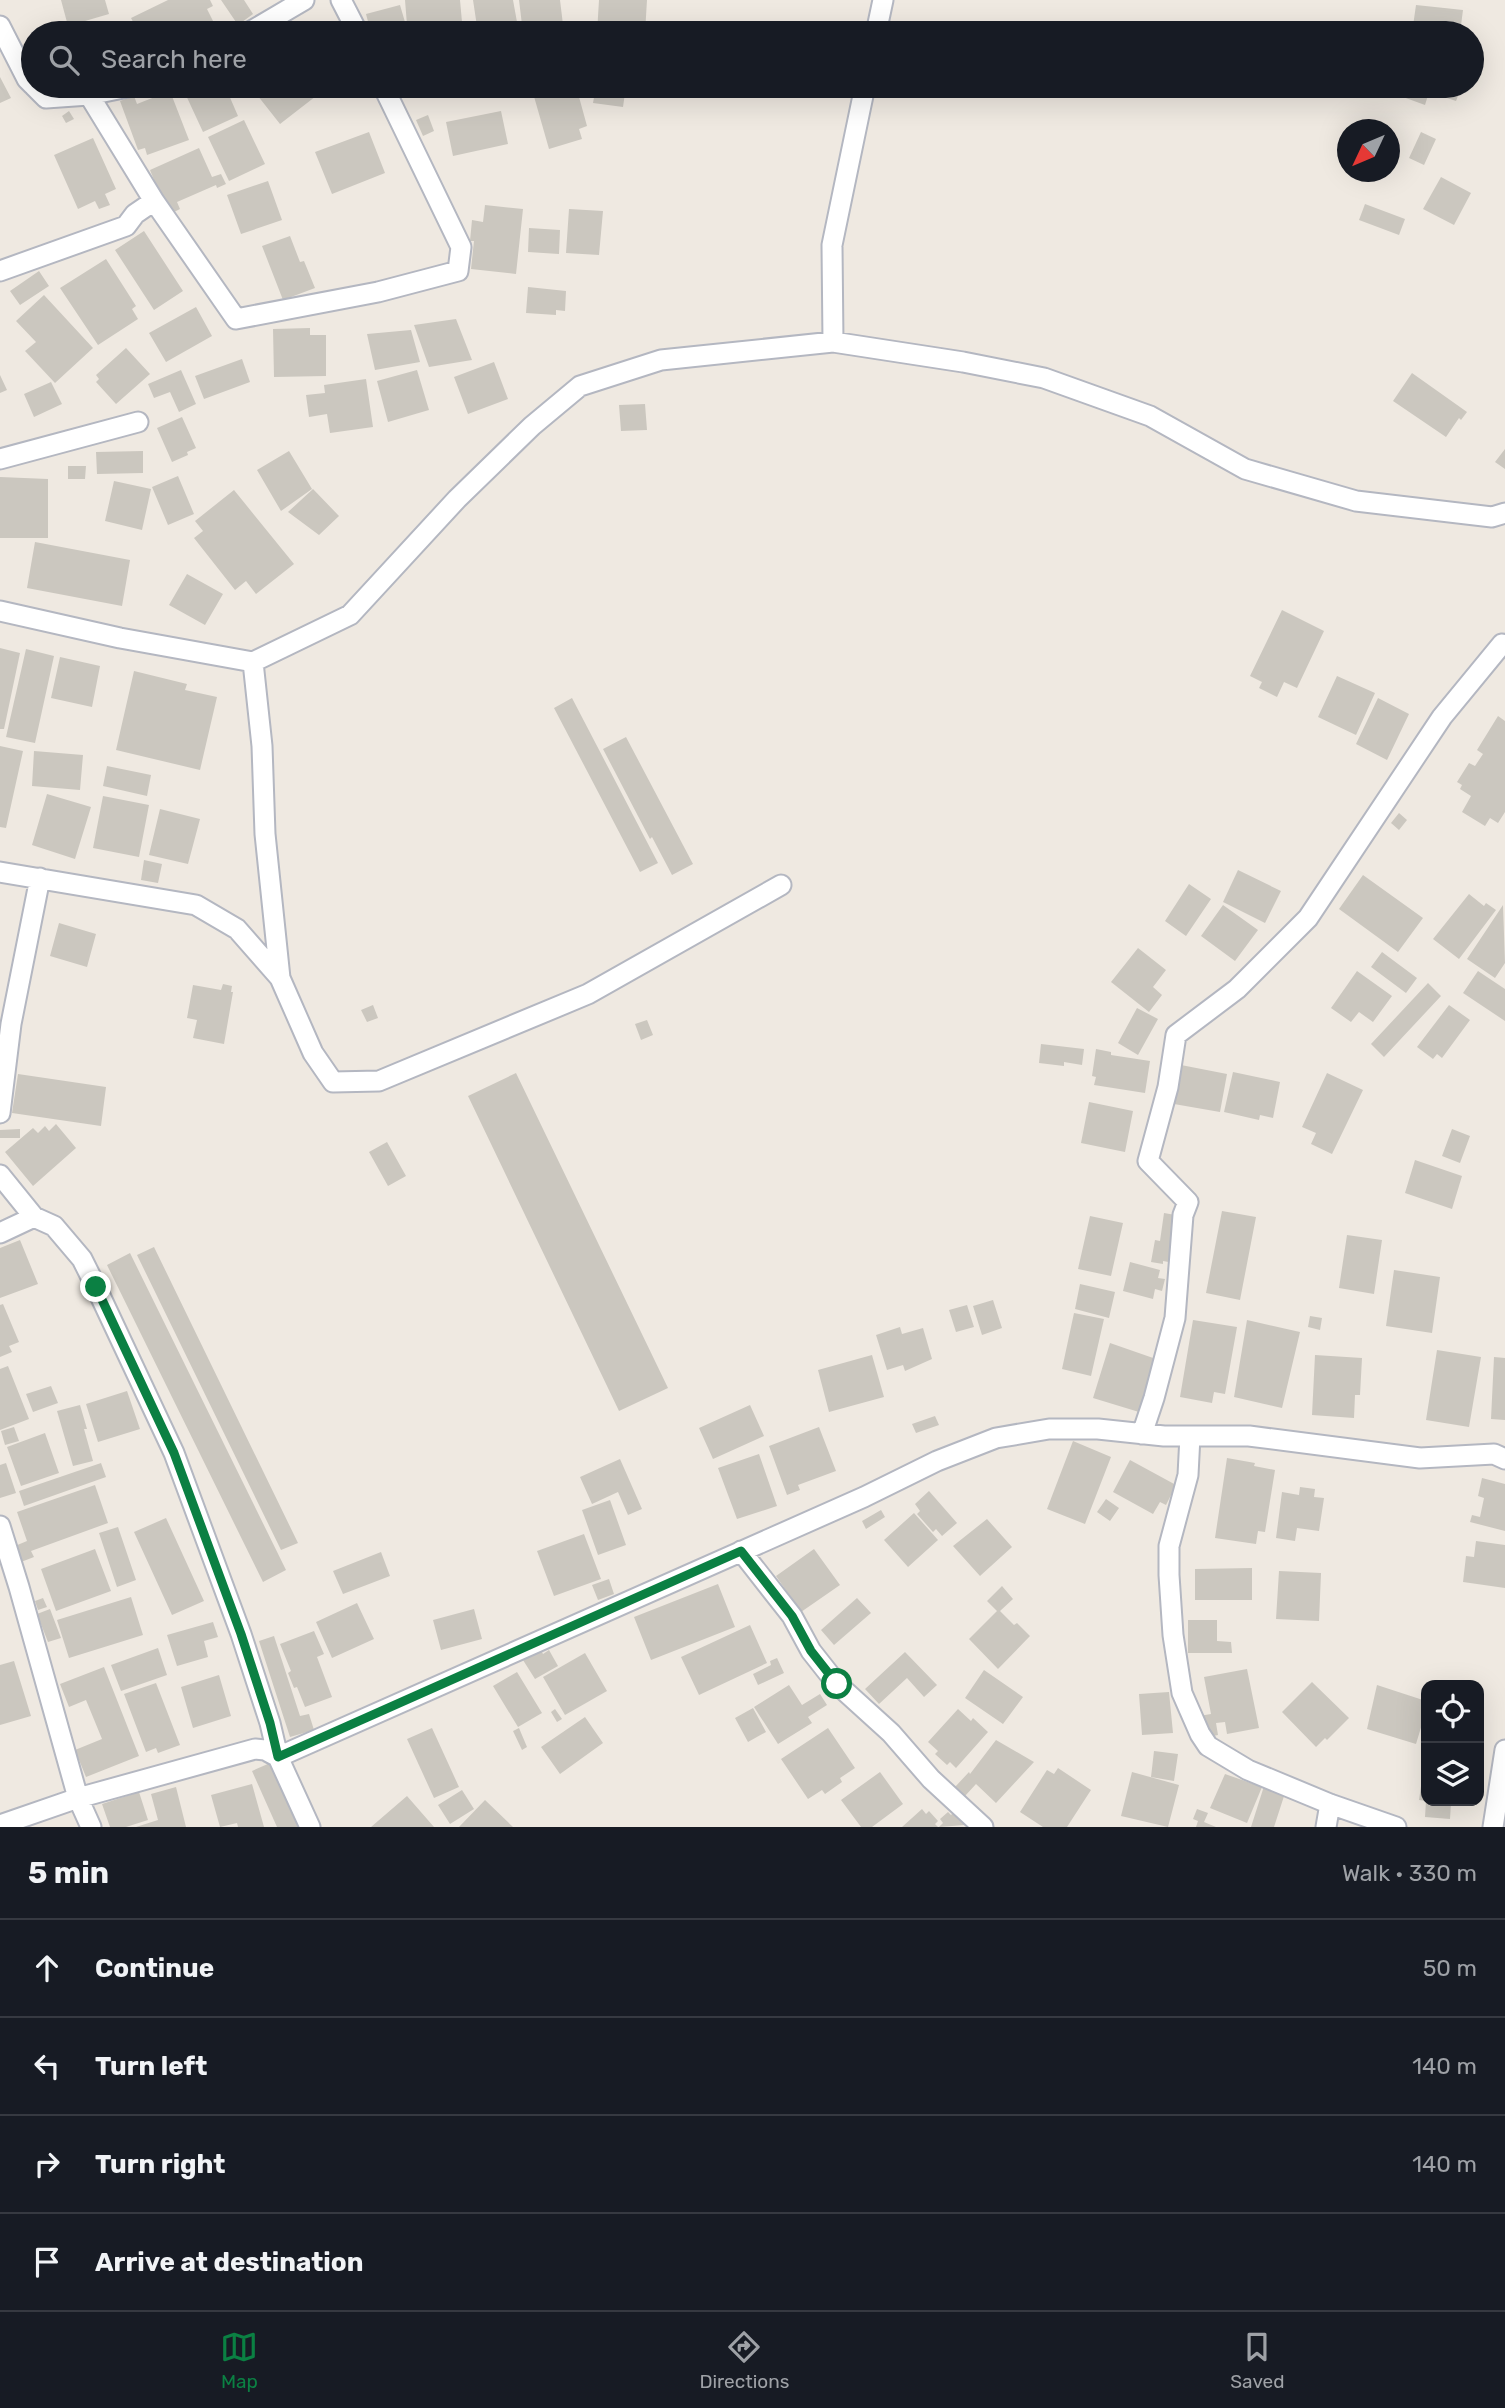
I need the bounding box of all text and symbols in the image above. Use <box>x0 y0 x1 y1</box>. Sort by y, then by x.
search box <box>21 21 1484 98</box>
icon: search <box>45 41 83 79</box>
text: Search here <box>101 44 247 75</box>
north arrow <box>1337 119 1400 182</box>
route end <box>80 1271 111 1302</box>
route start <box>821 1668 852 1699</box>
map controls <box>1421 1680 1484 1806</box>
button: locate <box>1421 1680 1484 1743</box>
button: layers <box>1421 1743 1484 1806</box>
text: 5 min <box>28 1855 109 1891</box>
text: Walk · 330 m <box>1342 1859 1477 1887</box>
icon: ahead <box>28 1949 66 1987</box>
text: Continue <box>95 1953 214 1984</box>
text: 50 m <box>1423 1954 1477 1982</box>
icon: left <box>28 2047 66 2085</box>
text: Turn left <box>95 2051 207 2082</box>
text: 140 m <box>1412 2052 1477 2080</box>
icon: right <box>28 2145 66 2183</box>
text: Turn right <box>95 2149 225 2180</box>
text: 140 m <box>1412 2150 1477 2178</box>
icon: arrive <box>28 2243 66 2281</box>
text: Arrive at destination <box>95 2247 363 2278</box>
tab: Map <box>220 2328 258 2393</box>
tab: Directions <box>699 2328 789 2393</box>
tab: Saved <box>1230 2328 1285 2393</box>

